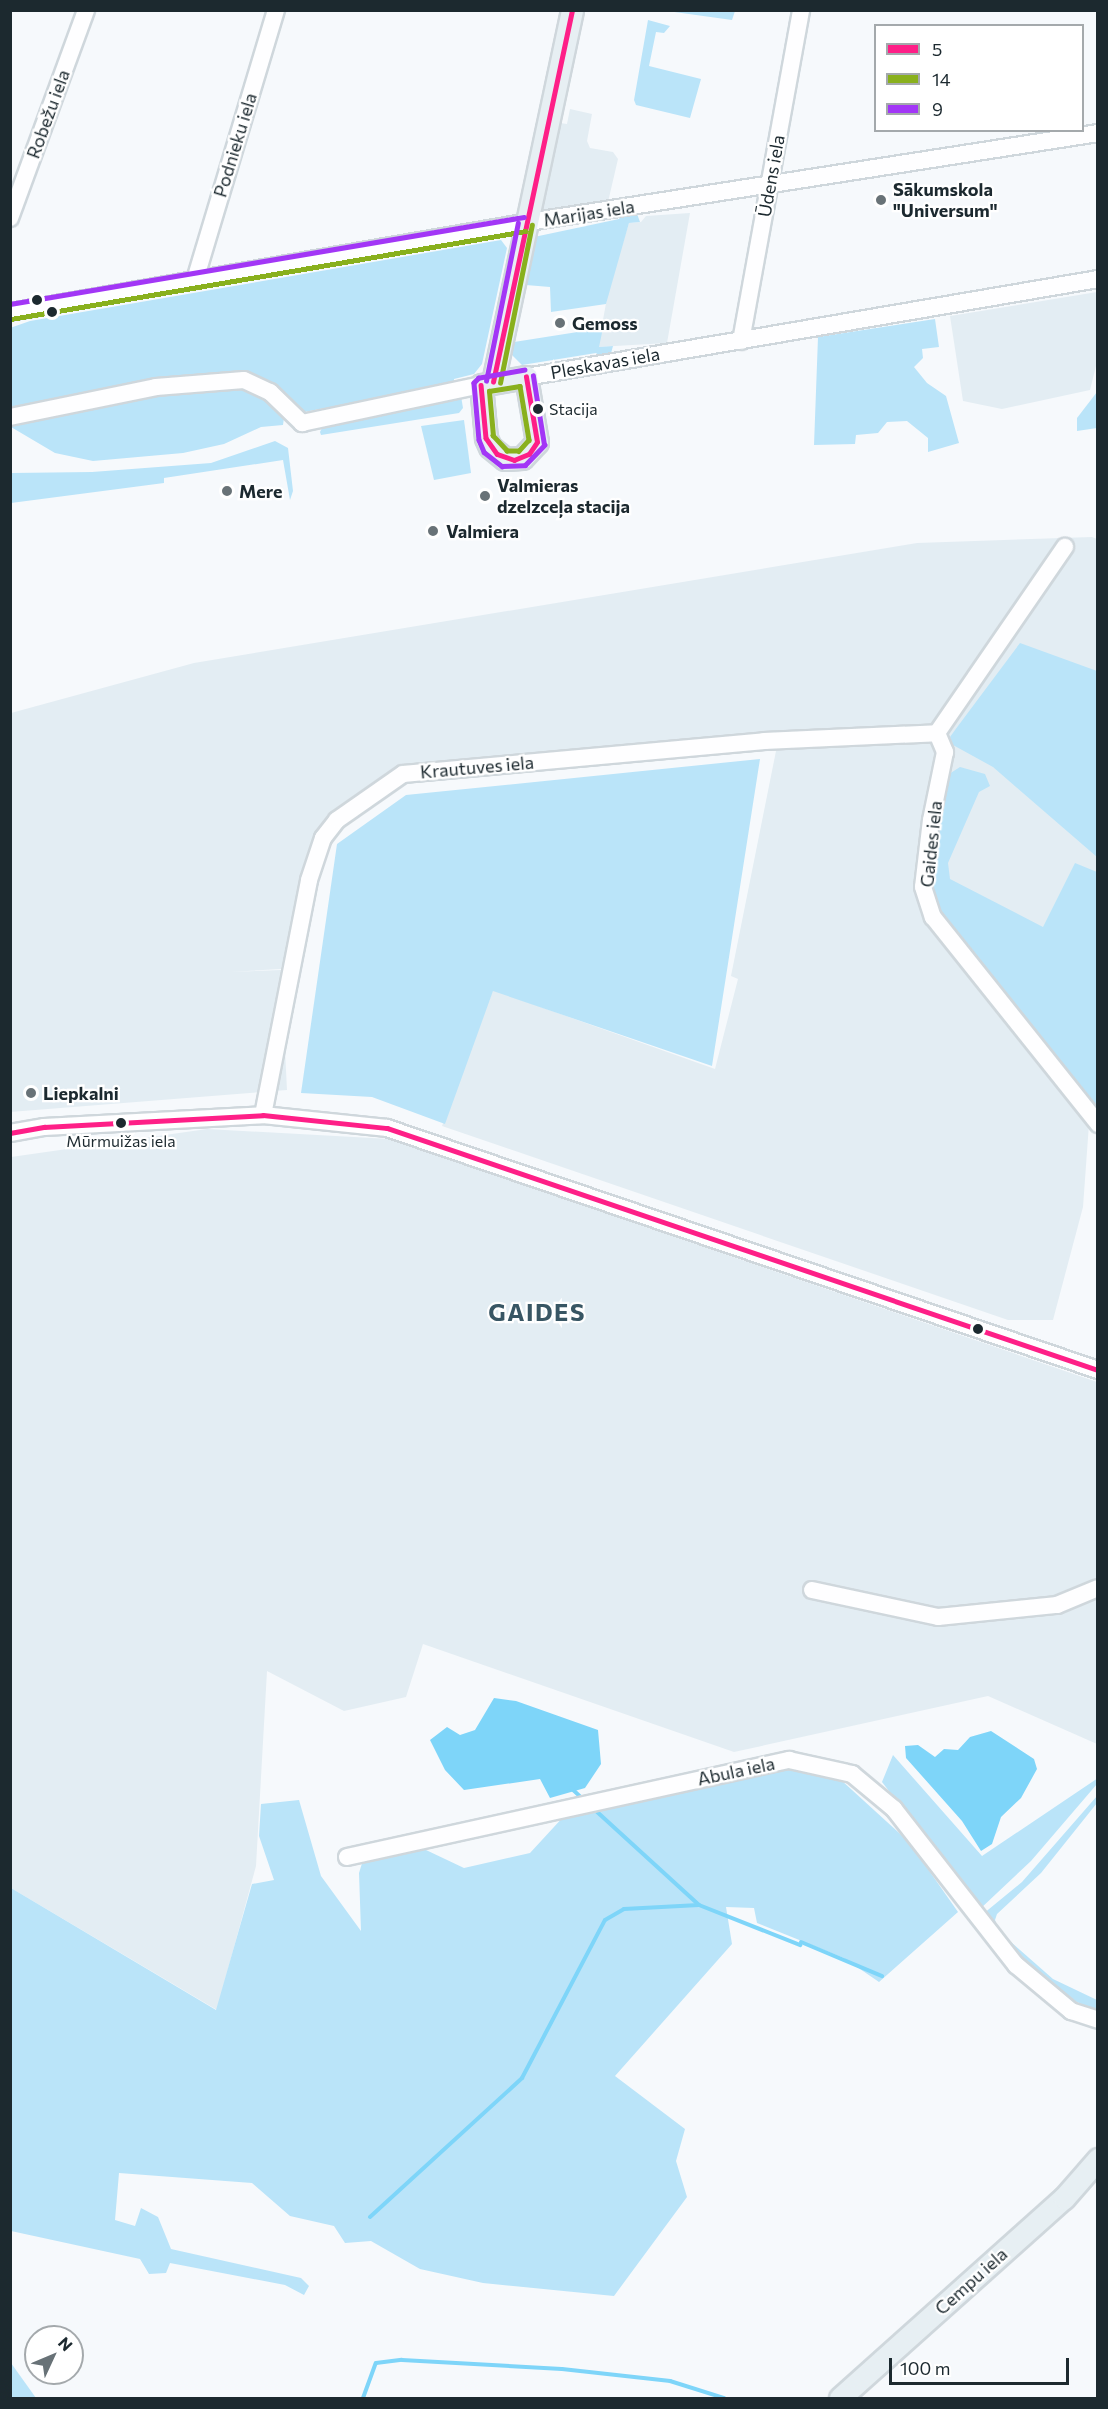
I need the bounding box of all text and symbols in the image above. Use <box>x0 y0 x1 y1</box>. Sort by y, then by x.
legend <box>874 24 1084 132</box>
text: 5 <box>932 38 942 60</box>
street label: Robežu iela <box>22 67 74 161</box>
text: 14 <box>932 68 951 90</box>
street label: Podnieku iela <box>209 90 261 200</box>
text: 9 <box>932 98 943 120</box>
street label: Ūdens iela <box>753 133 789 219</box>
place label: Sākumskola "Universum" <box>893 179 998 222</box>
marker: Sākumskola "Universum" <box>874 193 888 207</box>
street label: Marijas iela <box>542 195 636 231</box>
unlabelled marker <box>31 294 43 306</box>
unlabelled marker <box>46 306 58 318</box>
place label: Gemoss <box>572 312 638 334</box>
marker: Gemoss <box>553 316 567 330</box>
street label: Pleskavas iela <box>549 343 661 383</box>
place label: Stacija <box>549 399 598 419</box>
marker: Stacija <box>532 403 544 415</box>
place label: Valmieras dzelzceļa stacija <box>497 475 630 518</box>
place label: Mere <box>239 480 282 502</box>
marker: Mere <box>220 484 234 498</box>
marker: Valmieras dzelzceļa stacija <box>478 489 492 503</box>
place label: Valmiera <box>446 520 519 542</box>
marker: Valmiera <box>424 522 442 540</box>
street label: Krautuves iela <box>419 751 535 783</box>
street label: Gaides iela <box>916 800 946 888</box>
place label: Liepkalni <box>43 1082 119 1104</box>
marker: Liepkalni <box>24 1086 38 1100</box>
marker: Mūrmuižas iela <box>115 1117 127 1129</box>
place label: Mūrmuižas iela <box>66 1131 176 1151</box>
district label: GAIDES <box>488 1298 586 1326</box>
unlabelled marker <box>972 1323 984 1335</box>
street label: Abula iela <box>695 1752 777 1790</box>
street label: Cempu iela <box>930 2243 1012 2319</box>
north arrow <box>24 2325 84 2385</box>
text: N <box>55 2333 77 2354</box>
scale bar <box>892 2346 1072 2384</box>
text: 100 m <box>900 2357 950 2379</box>

